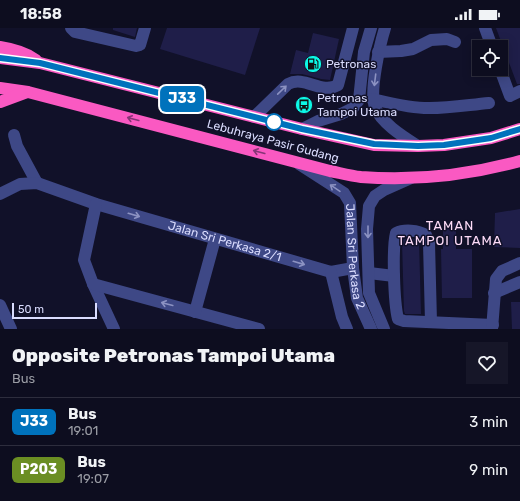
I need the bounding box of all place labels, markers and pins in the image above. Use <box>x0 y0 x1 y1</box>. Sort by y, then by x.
fuel station icon: Petronas <box>303 54 323 74</box>
place label: Petronas <box>326 57 376 71</box>
place label: Petronas Tampoi Utama <box>317 91 397 119</box>
bus stop icon: Petronas Tampoi Utama <box>294 95 314 115</box>
unlabelled marker <box>265 113 283 131</box>

